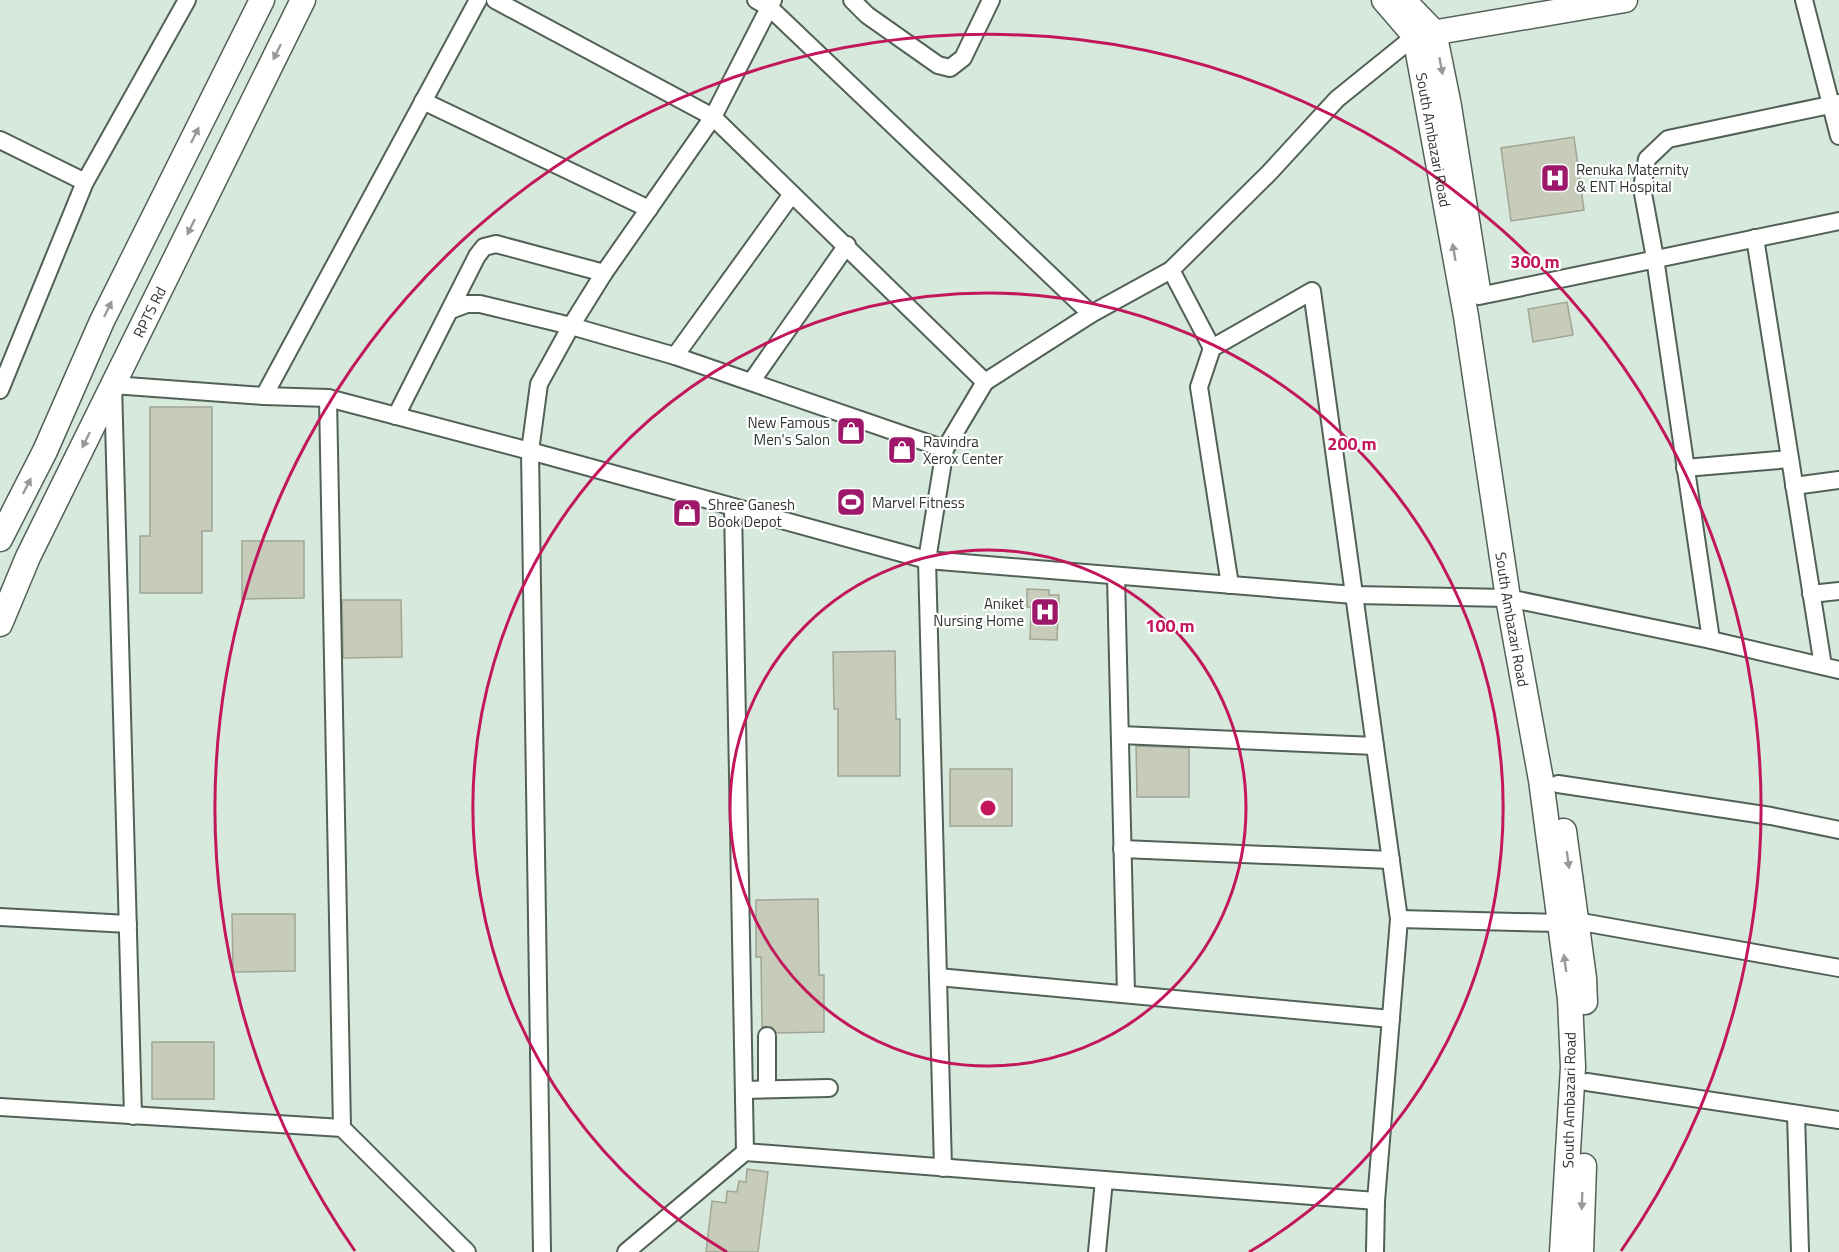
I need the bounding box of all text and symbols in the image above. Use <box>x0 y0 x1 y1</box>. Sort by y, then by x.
one-way arrow <box>272 44 282 61</box>
one-way arrow <box>1437 57 1446 76</box>
street label: South Ambazari Road <box>1410 71 1457 209</box>
one-way arrow <box>190 126 199 143</box>
place label: Renuka Maternity & ENT Hospital <box>1576 158 1689 198</box>
hospital icon: Renuka Maternity & ENT Hospital <box>1539 162 1571 194</box>
one-way arrow <box>186 219 195 236</box>
one-way arrow <box>1450 242 1459 261</box>
text: 300 m <box>1510 248 1560 275</box>
street label: RPTS Rd <box>127 282 171 341</box>
one-way arrow <box>103 301 113 318</box>
place label: New Famous Men's Salon <box>747 411 830 451</box>
shop icon: New Famous Men's Salon <box>835 415 867 447</box>
place label: Ravindra Xerox Center <box>923 430 1003 470</box>
text: 200 m <box>1327 430 1377 457</box>
one-way arrow <box>81 431 90 448</box>
shop icon: Ravindra Xerox Center <box>886 434 918 466</box>
one-way arrow <box>22 478 31 495</box>
sports icon: Marvel Fitness <box>835 486 867 518</box>
place label: Marvel Fitness <box>872 491 965 514</box>
place label: Shree Ganesh Book Depot <box>708 493 795 533</box>
shop icon: Shree Ganesh Book Depot <box>671 497 703 529</box>
street label: South Ambazari Road <box>1490 550 1535 688</box>
place label: Aniket Nursing Home <box>933 592 1025 632</box>
hospital icon: Aniket Nursing Home <box>1029 596 1061 628</box>
text: 100 m <box>1145 612 1195 639</box>
centre of rings <box>978 798 998 818</box>
one-way arrow <box>1564 851 1573 870</box>
one-way arrow <box>1560 954 1569 973</box>
street label: South Ambazari Road <box>1556 1032 1582 1168</box>
one-way arrow <box>1578 1191 1587 1210</box>

